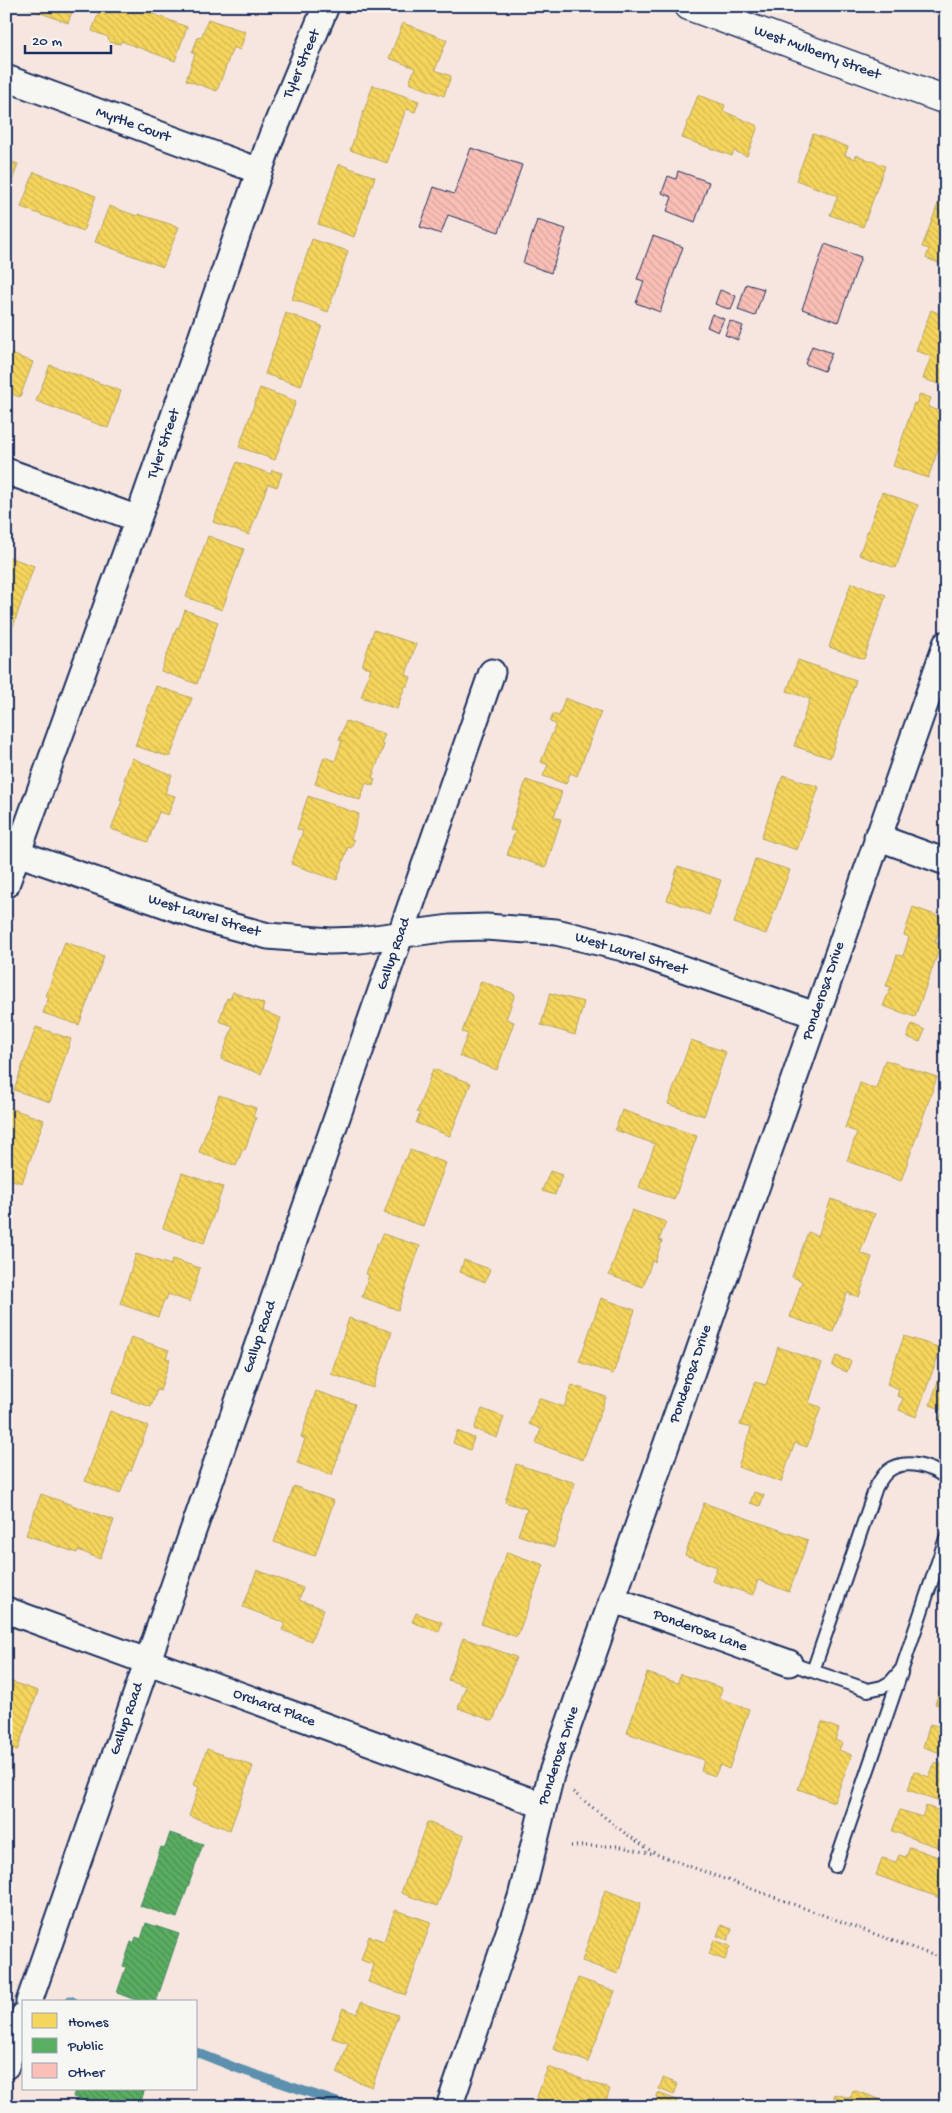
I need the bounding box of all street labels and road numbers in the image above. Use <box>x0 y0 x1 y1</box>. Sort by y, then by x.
street label: West Mulberry Street <box>751 22 885 85</box>
street label: Tyler Street <box>279 25 325 102</box>
street label: Myrtle Court <box>93 103 175 147</box>
street label: Tyler Street <box>143 405 185 482</box>
street label: West Laurel Street <box>146 890 264 942</box>
street label: Gallup Road <box>373 914 415 992</box>
street label: West Laurel Street <box>573 928 691 980</box>
street label: Ponderosa Drive <box>798 939 849 1044</box>
street label: Gallup Road <box>239 1297 281 1375</box>
street label: Ponderosa Drive <box>665 1322 716 1427</box>
street label: Ponderosa Lane <box>650 1605 750 1656</box>
street label: Gallup Road <box>106 1679 148 1757</box>
street label: Orchard Place <box>230 1685 318 1731</box>
street label: Ponderosa Drive <box>534 1704 584 1809</box>

